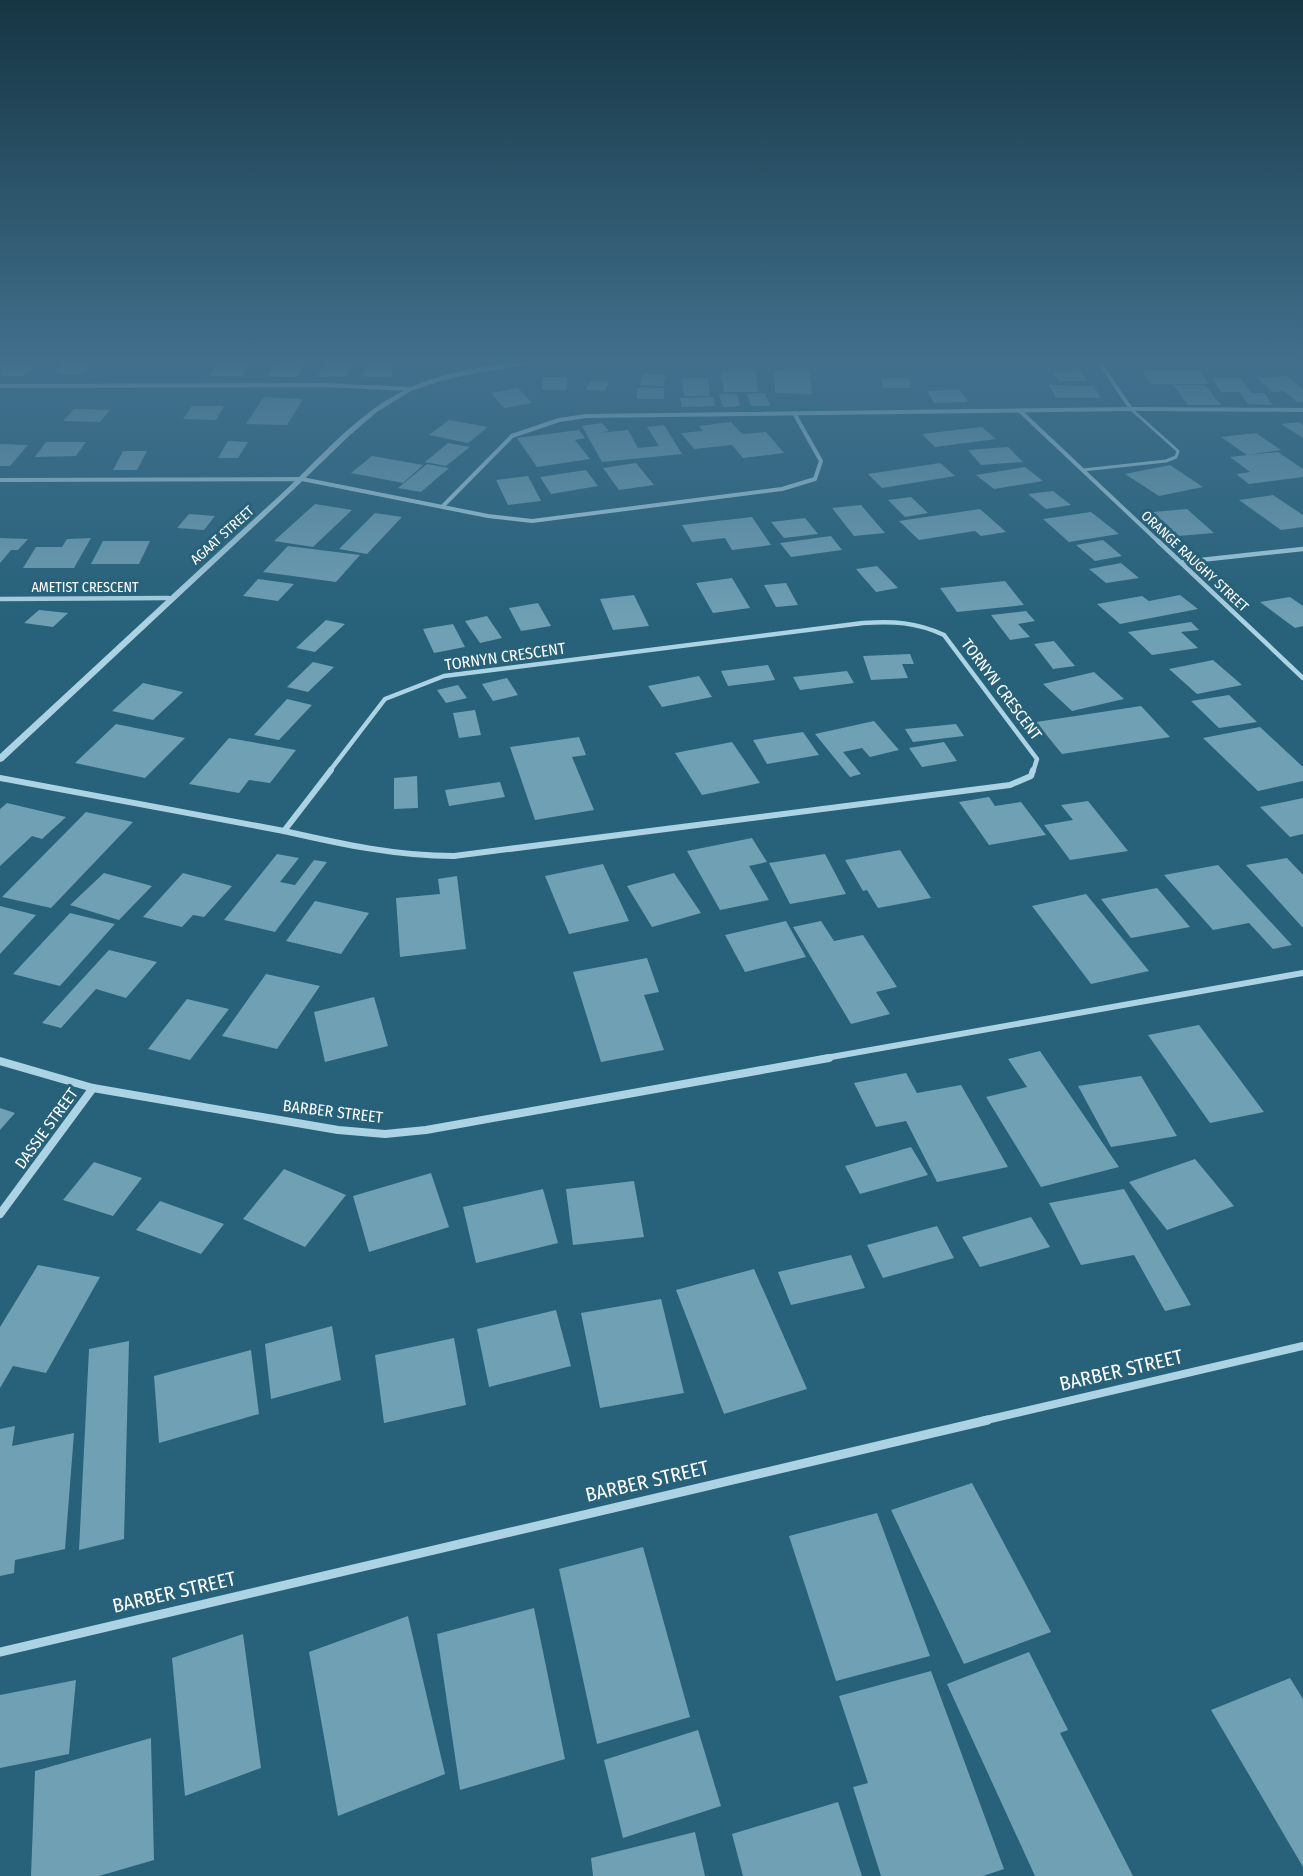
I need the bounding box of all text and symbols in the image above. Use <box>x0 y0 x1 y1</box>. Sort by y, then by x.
street label: AGAAT STREET <box>187 502 258 568</box>
street label: ORANGE RAUGHY STREET <box>1138 507 1252 616</box>
street label: AMETIST CRESCENT <box>31 579 139 596</box>
street label: TORNYN CRESCENT <box>957 635 1046 744</box>
street label: TORNYN CRESCENT <box>444 639 567 674</box>
street label: DASSIE STREET <box>11 1084 82 1172</box>
street label: BARBER STREET <box>282 1096 385 1127</box>
street label: BARBER STREET <box>1057 1344 1186 1396</box>
street label: BARBER STREET <box>583 1455 712 1507</box>
street label: BARBER STREET <box>110 1566 239 1618</box>

